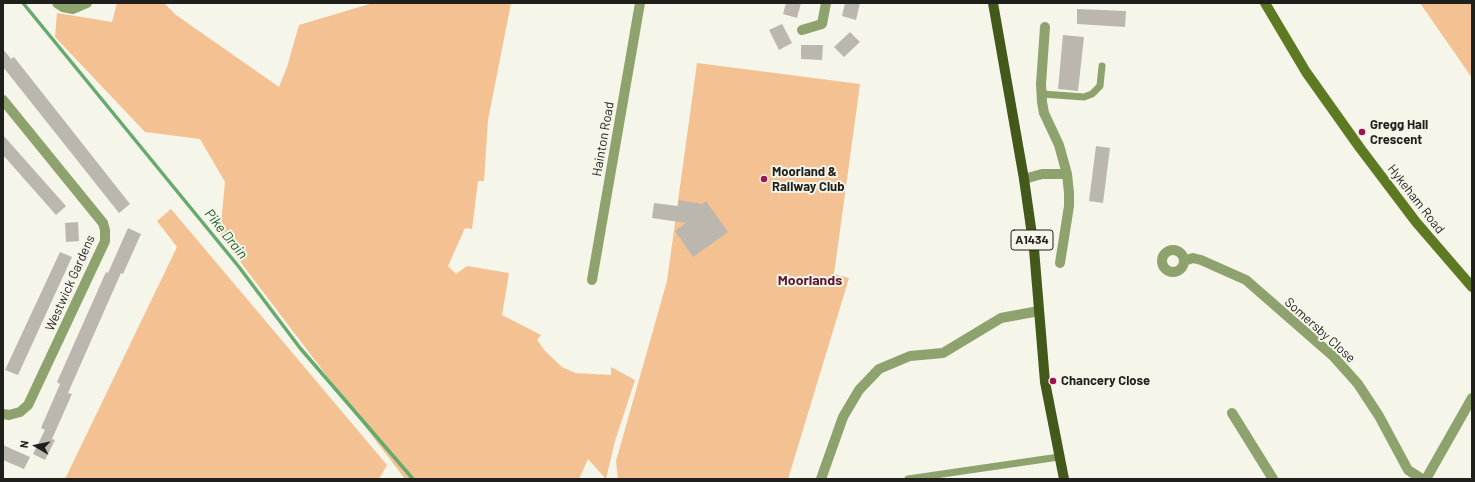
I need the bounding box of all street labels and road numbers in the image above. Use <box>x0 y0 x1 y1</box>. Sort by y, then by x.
street label: Hainton Road <box>589 100 617 178</box>
street label: Hykeham Road <box>1384 161 1448 237</box>
road number: A1434 <box>1011 230 1053 250</box>
street label: Westwick Gardens <box>42 233 98 333</box>
street label: Somersby Close <box>1281 294 1359 366</box>

